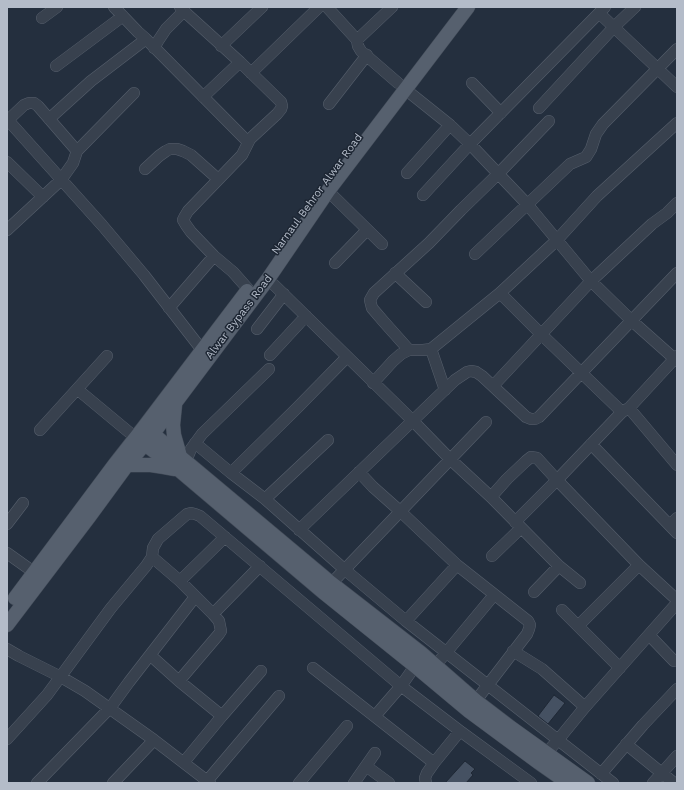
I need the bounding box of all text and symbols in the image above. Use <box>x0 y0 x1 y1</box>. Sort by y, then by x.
street label: Narnaul Behror Alwar Road <box>269 131 365 257</box>
street label: Alwar Bypass Road <box>203 272 275 362</box>

